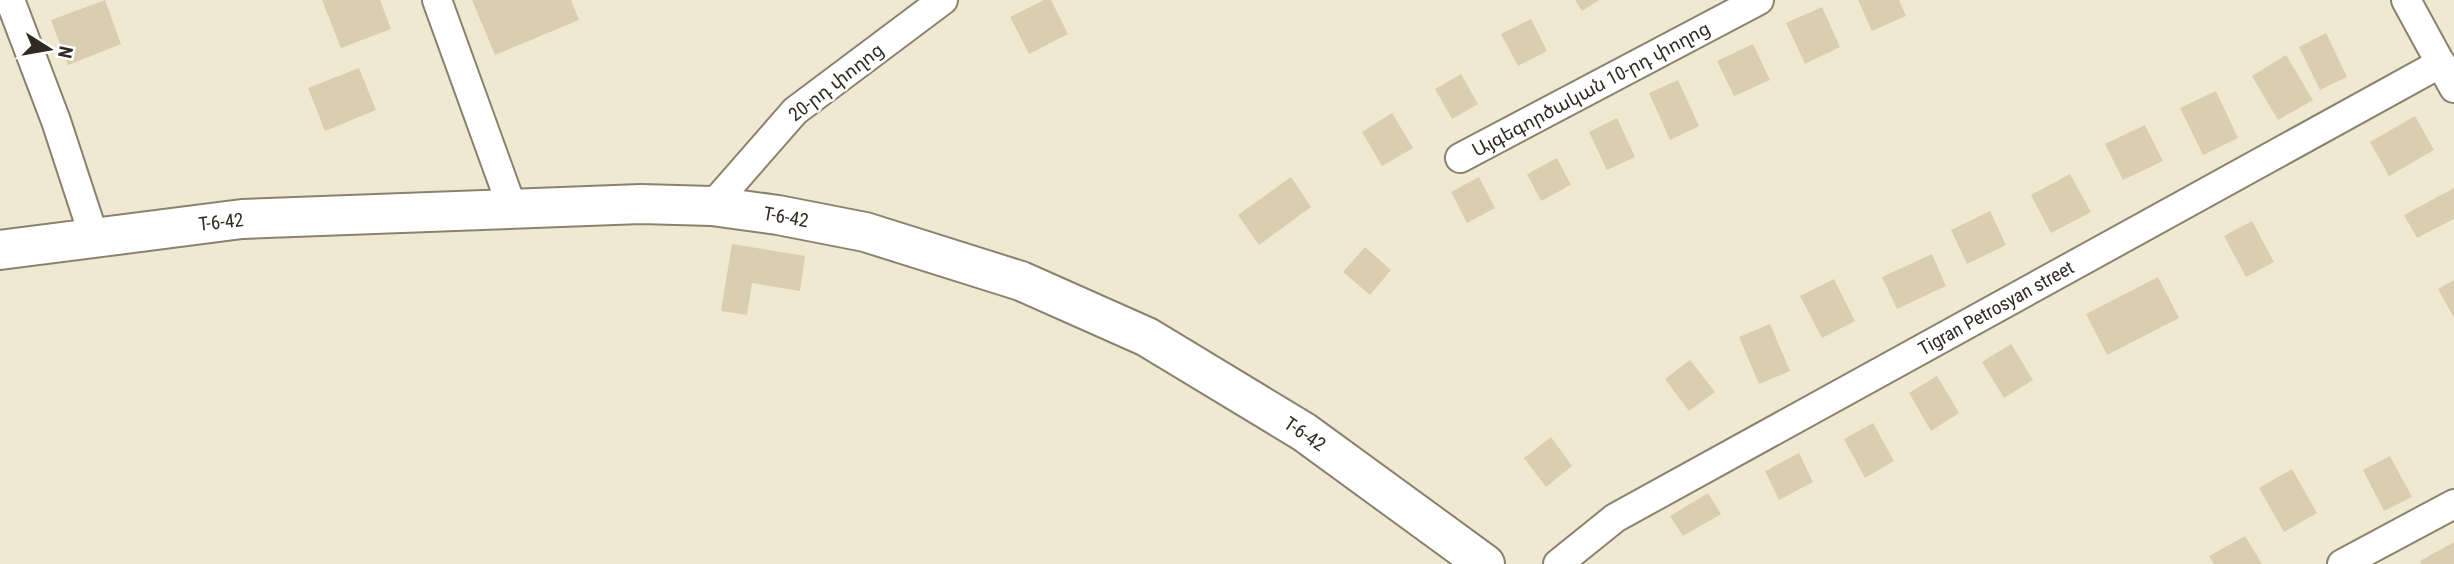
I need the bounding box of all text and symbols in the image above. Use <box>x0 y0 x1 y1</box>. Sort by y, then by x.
north arrow <box>14 14 84 84</box>
street label: Այգեգործական 10-րդ փողոց <box>1468 16 1714 162</box>
street label: 20-րդ փողոց <box>784 38 888 126</box>
text: N <box>53 44 78 60</box>
street label: T-6-42 <box>762 202 810 232</box>
street label: T-6-42 <box>197 208 245 236</box>
street label: Tigran Petrosyan street <box>1914 256 2078 360</box>
street label: T-6-42 <box>1280 412 1330 456</box>

